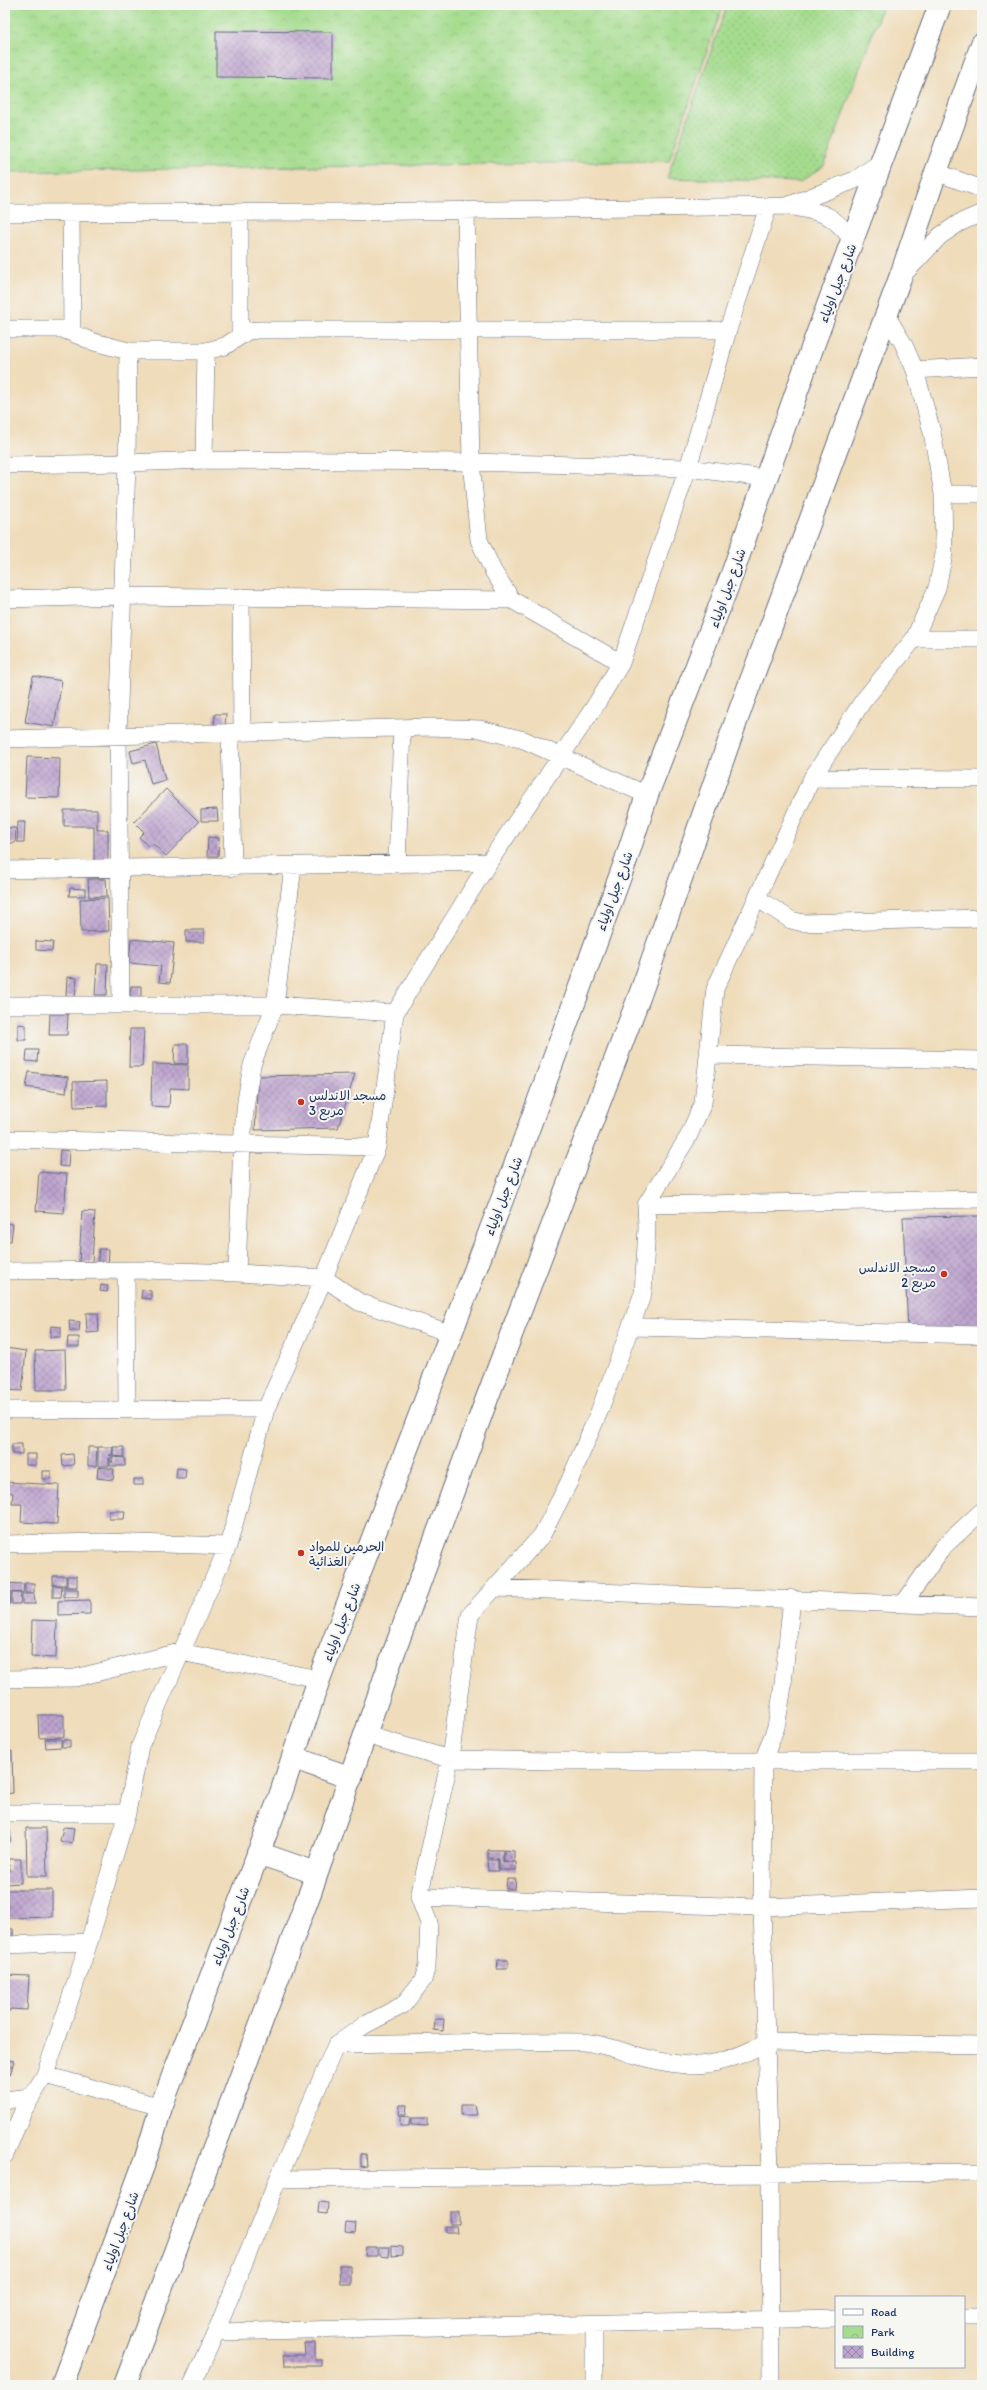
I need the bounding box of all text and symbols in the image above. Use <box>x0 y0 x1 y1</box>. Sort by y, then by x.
street label: شارع جبل اولياء <box>816 242 861 326</box>
street label: شارع جبل اولياء <box>706 546 751 631</box>
street label: شارع جبل اولياء <box>593 849 638 934</box>
place label: مسجد الاندلس مربع 3 <box>309 1088 386 1121</box>
marker: مسجد الاندلس مربع 3 <box>296 1097 306 1107</box>
street label: شارع جبل اولياء <box>482 1155 527 1239</box>
place label: مسجد الاندلس مربع 2 <box>859 1260 936 1293</box>
marker: مسجد الاندلس مربع 2 <box>939 1269 949 1279</box>
place label: الحرمين للمواد الغذائية <box>309 1539 384 1570</box>
marker: الحرمين للمواد الغذائية <box>296 1548 306 1558</box>
street label: شارع جبل اولياء <box>320 1581 365 1665</box>
street label: شارع جبل اولياء <box>209 1885 254 1969</box>
street label: شارع جبل اولياء <box>99 2189 144 2274</box>
legend <box>835 2296 965 2368</box>
text: Road <box>871 2305 897 2319</box>
text: Park <box>871 2325 895 2339</box>
text: Building <box>871 2345 915 2359</box>

